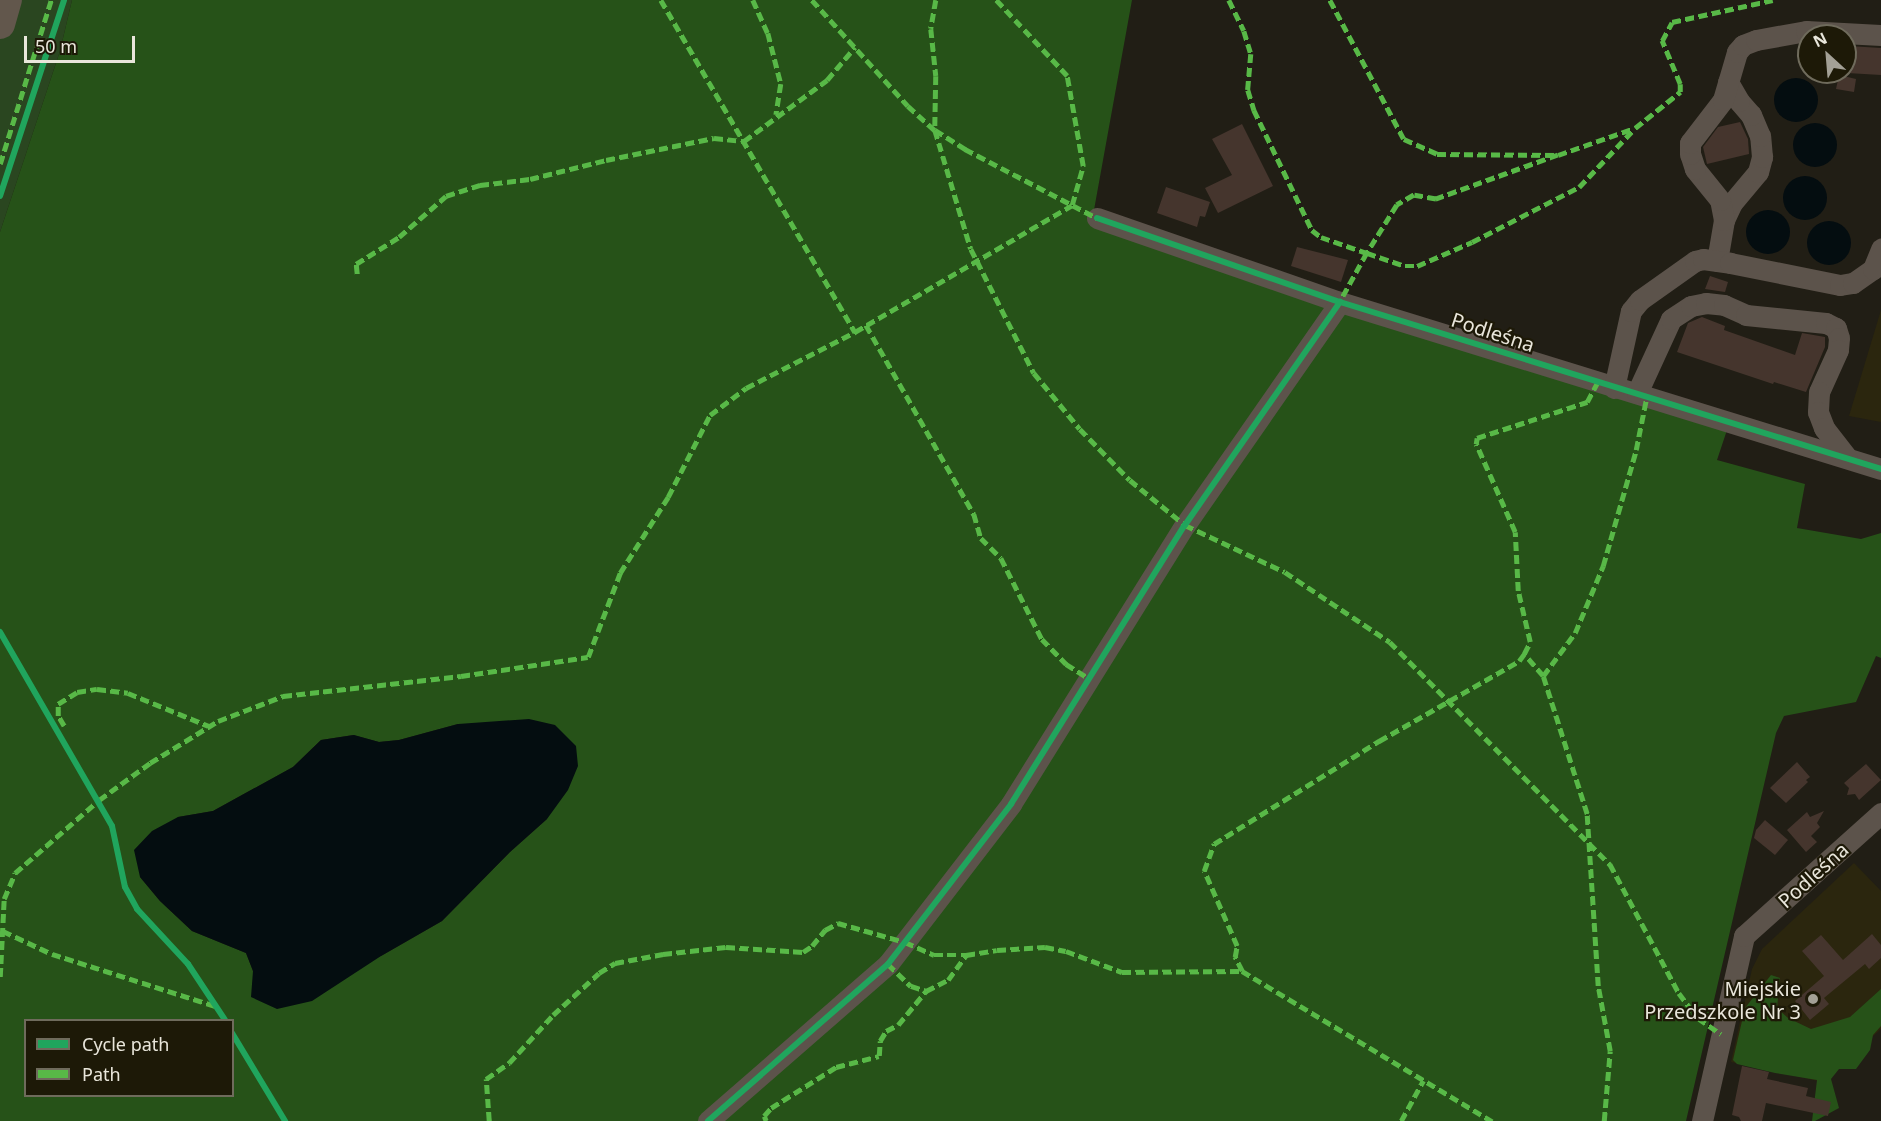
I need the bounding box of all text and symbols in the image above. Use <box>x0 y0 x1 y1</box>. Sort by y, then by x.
scale bar <box>27 24 138 62</box>
north arrow <box>1797 24 1857 84</box>
text: N <box>1809 27 1831 52</box>
text: 50 m <box>35 34 77 58</box>
street label: Podleśna <box>1448 307 1538 357</box>
street label: Podleśna <box>1773 837 1853 913</box>
place label: Miejskie Przedszkole Nr 3 <box>1644 976 1801 1023</box>
marker: Miejskie Przedszkole Nr 3 <box>1806 992 1820 1006</box>
legend <box>24 1019 234 1097</box>
text: Cycle path <box>82 1032 169 1056</box>
text: Path <box>82 1062 121 1086</box>

